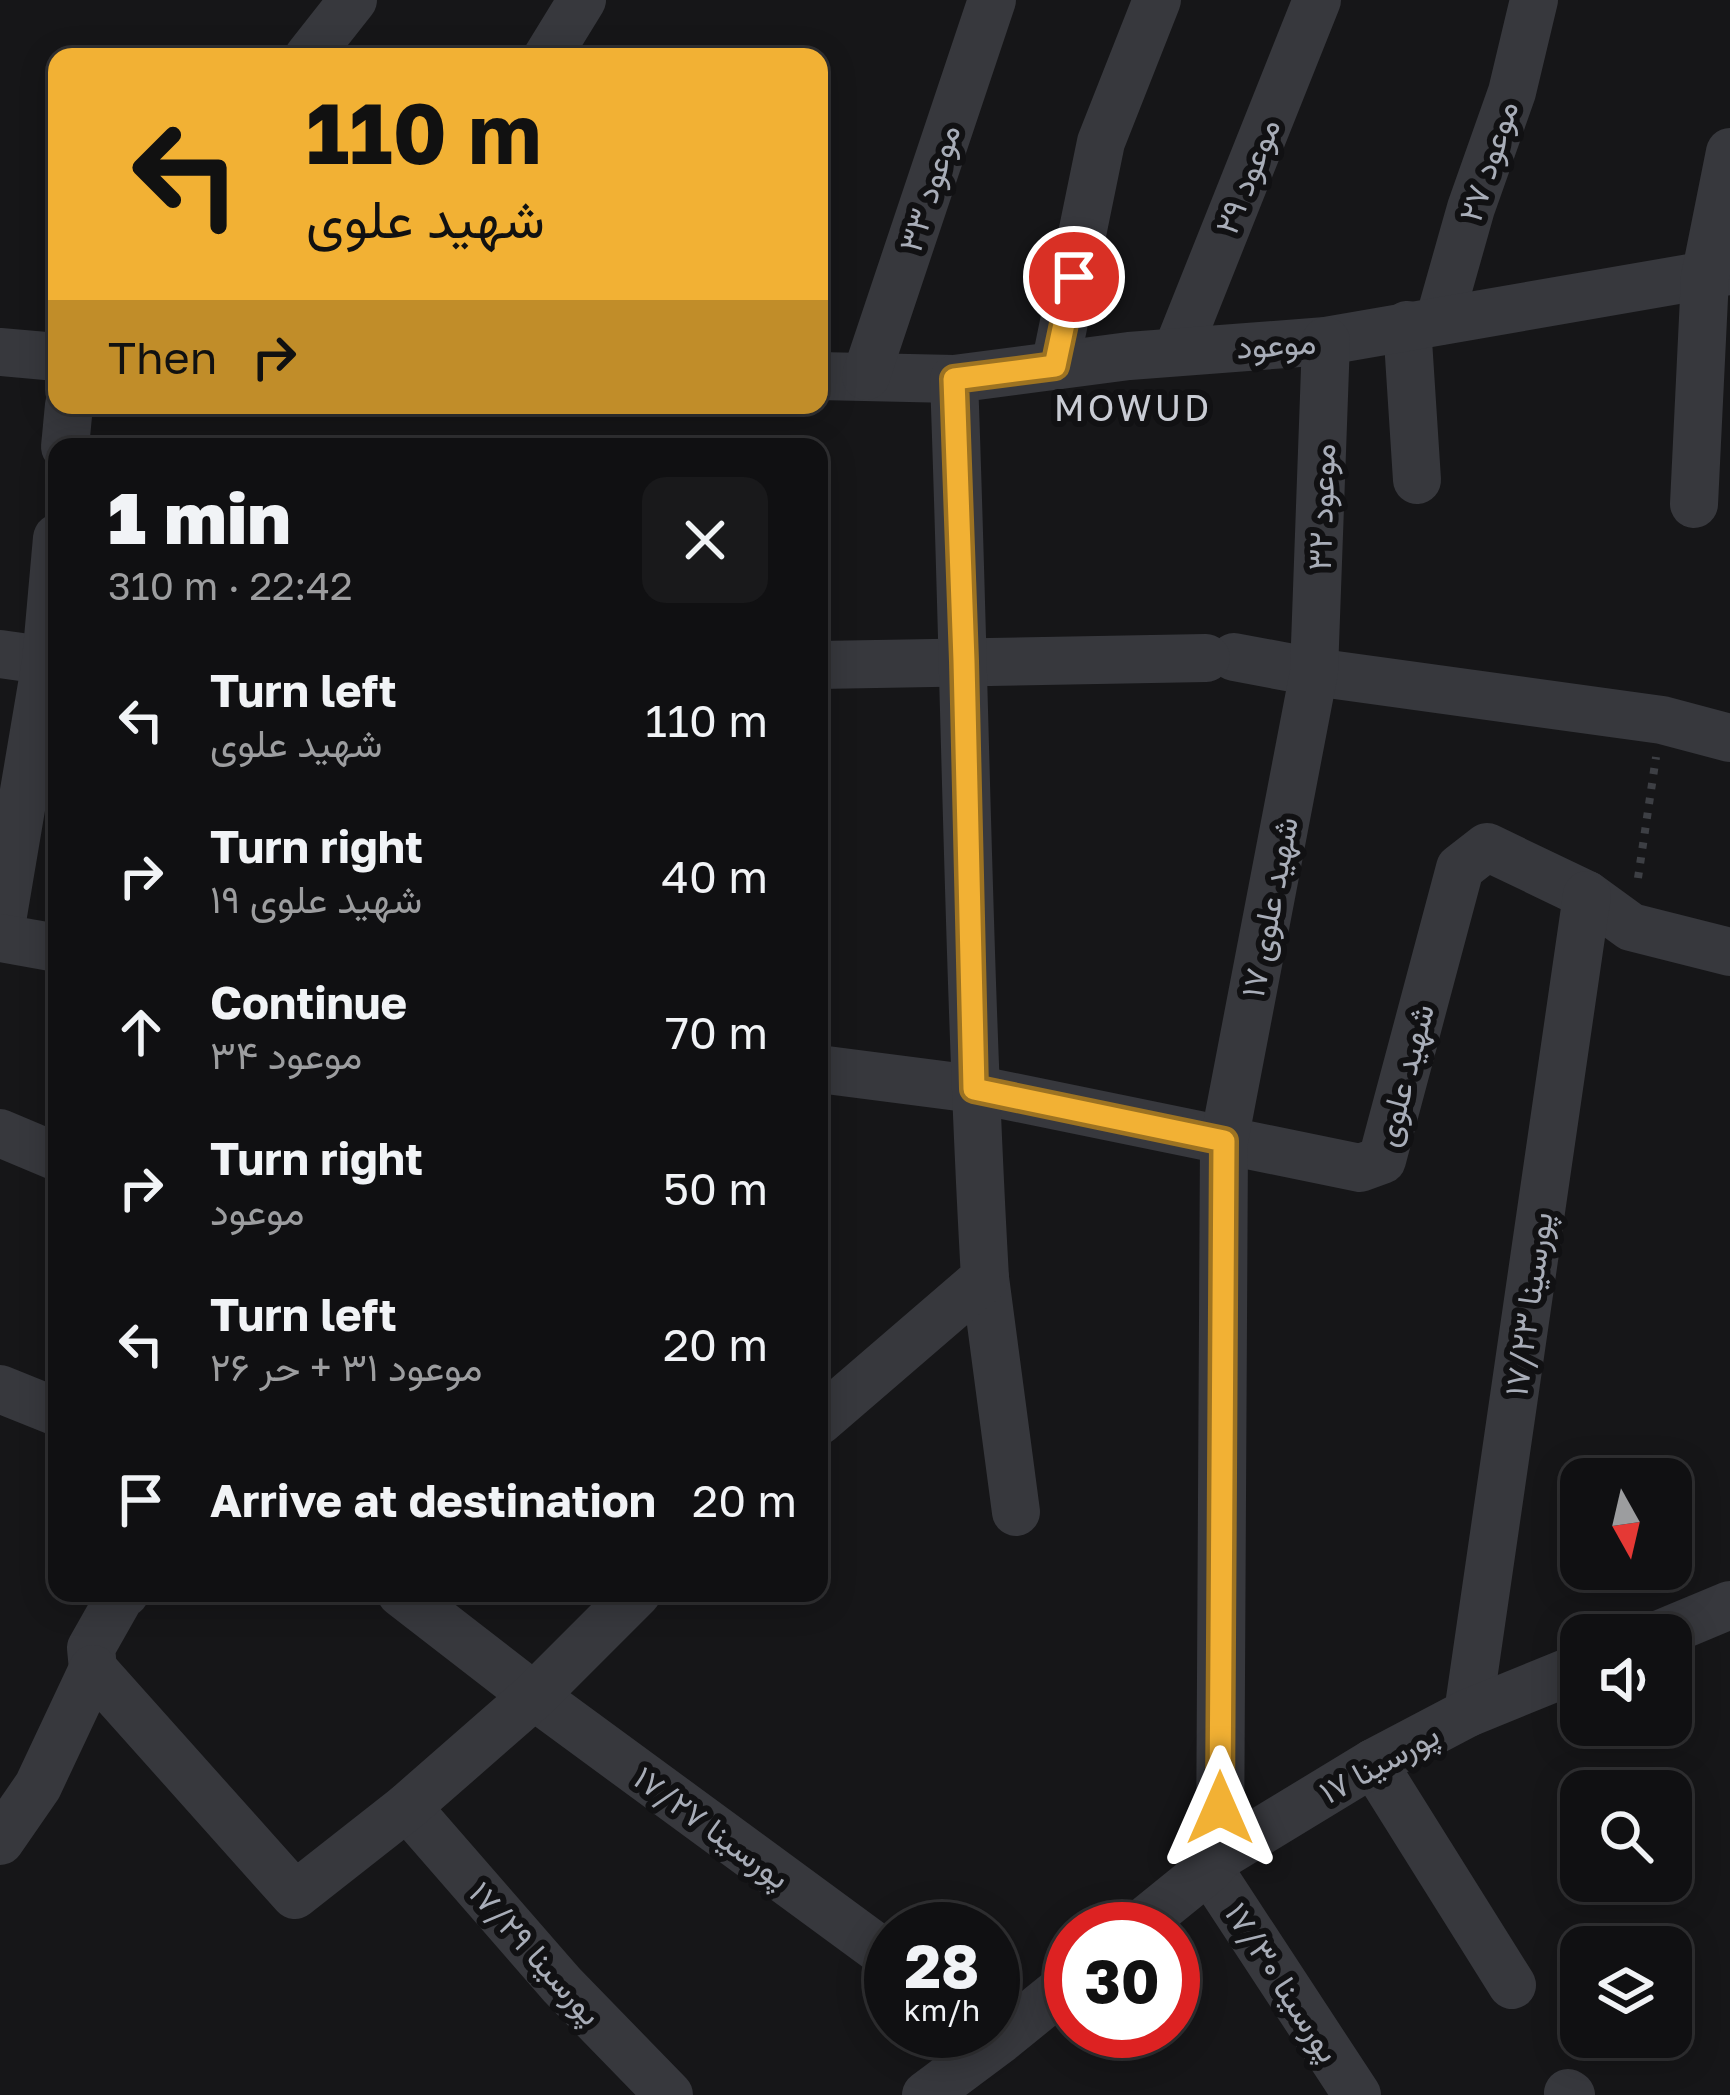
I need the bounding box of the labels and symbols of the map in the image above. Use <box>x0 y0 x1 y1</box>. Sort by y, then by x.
street label: موعود ۲۷ <box>1450 95 1527 227</box>
street label: موعود ۲۹ <box>1206 112 1289 240</box>
street label: موعود ۳۳ <box>890 119 969 257</box>
pin <box>1023 226 1125 328</box>
street label: موعود <box>1235 321 1317 368</box>
district label: MOWUD <box>1054 386 1212 429</box>
street label: موعود ۳۲ <box>1299 443 1344 571</box>
street label: شهید علوی ۱۷ <box>1232 813 1307 1001</box>
street label: شهید علوی <box>1366 999 1443 1151</box>
street label: پورسینا ۱۷/۲۳ <box>1495 1209 1564 1399</box>
north arrow <box>1560 1458 1692 1590</box>
street label: پورسینا ۱۷ <box>1312 1714 1447 1815</box>
position arrow <box>1157 1745 1283 1871</box>
street label: پورسینا ۱۷/۲۷ <box>624 1757 798 1899</box>
street label: پورسینا ۱۷/۲۹ <box>459 1873 611 2035</box>
street label: پورسینا ۱۷/۳۰ <box>1214 1895 1349 2071</box>
speed limit sign: 30 <box>1044 1902 1200 2058</box>

